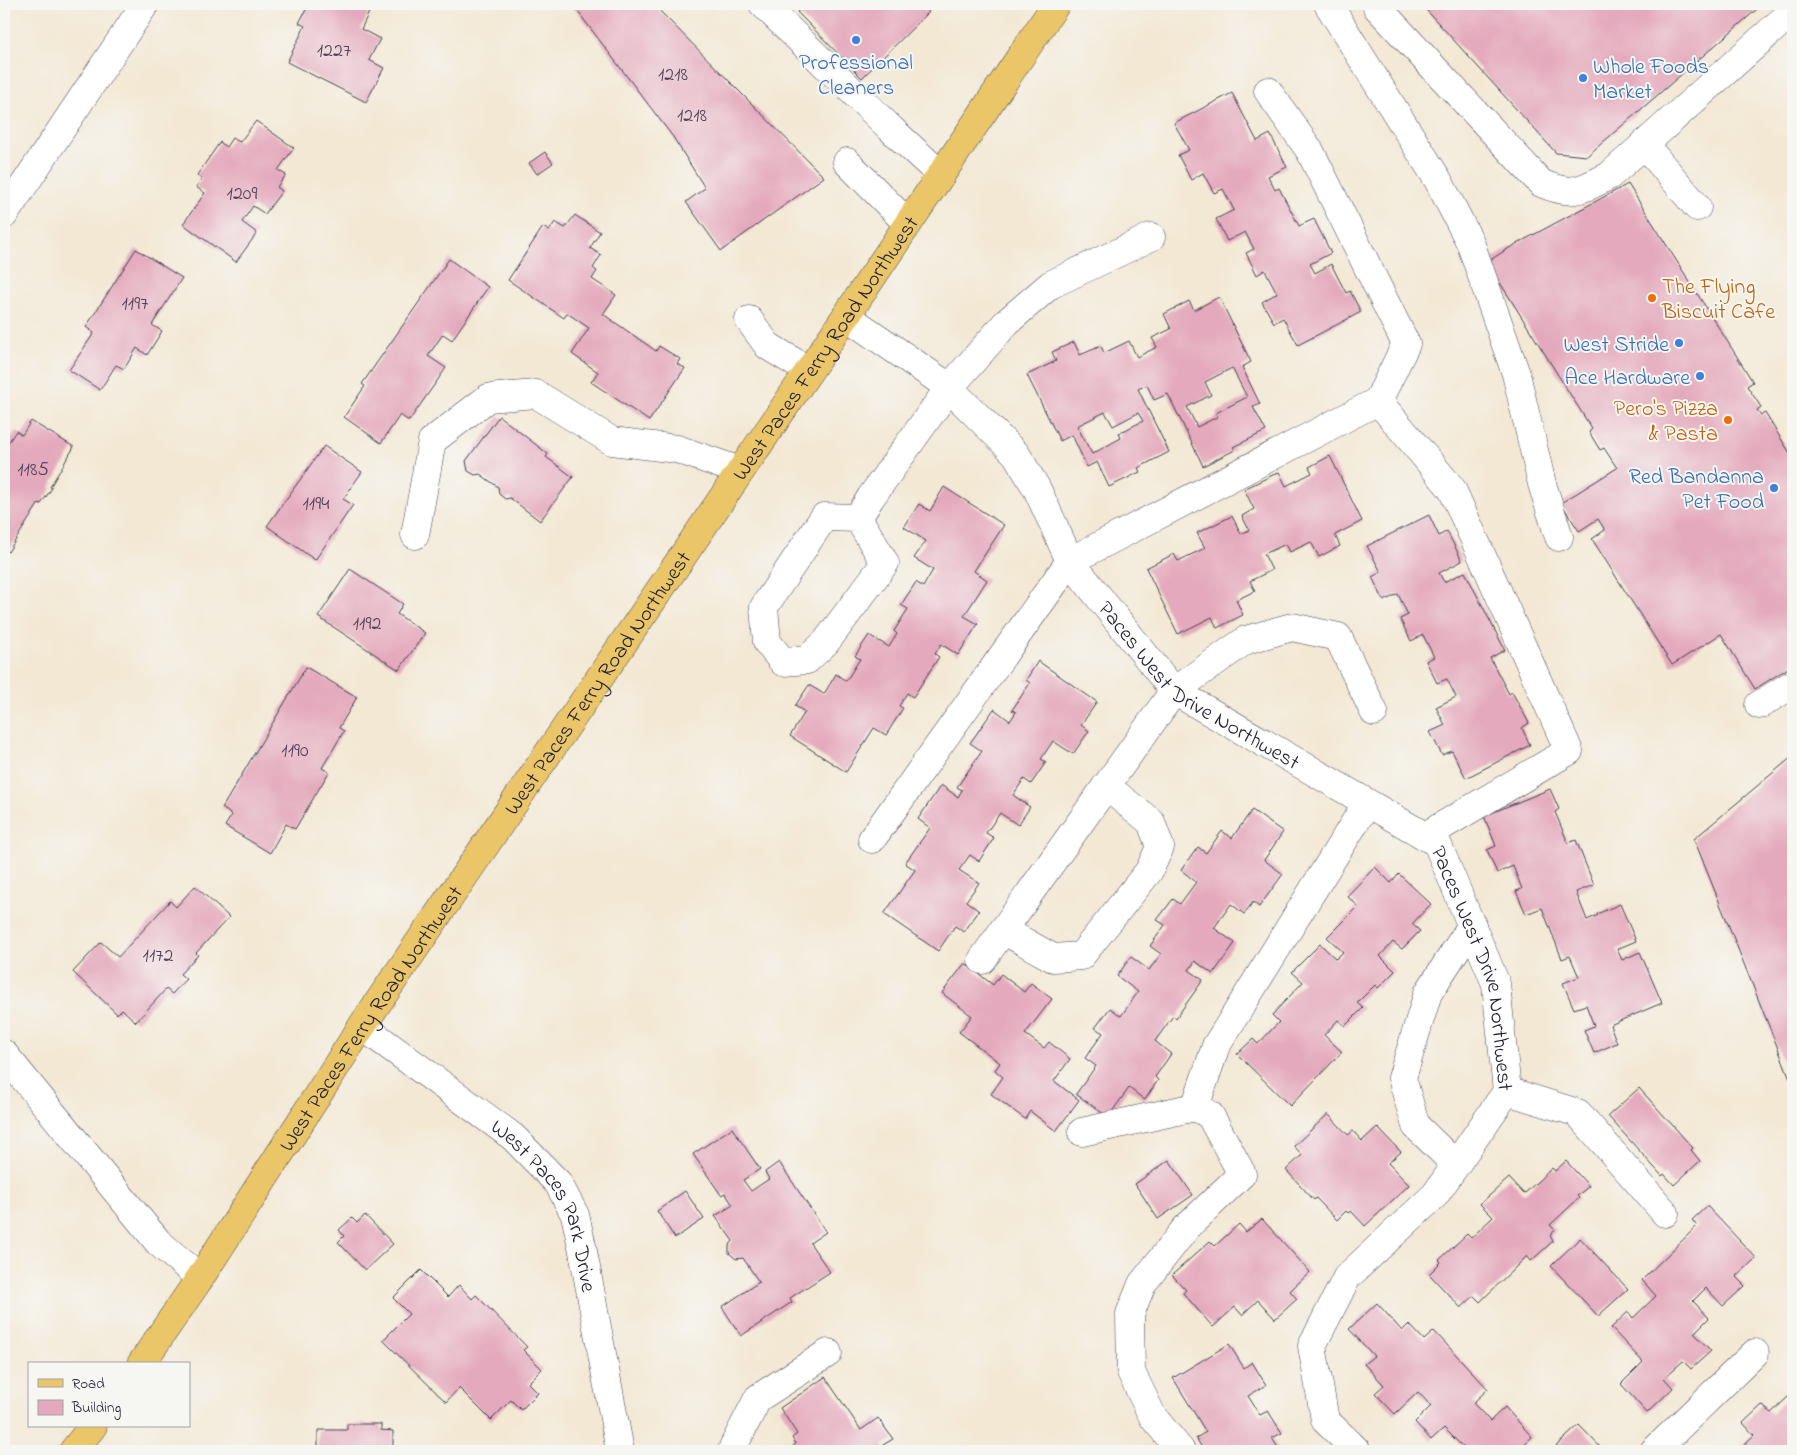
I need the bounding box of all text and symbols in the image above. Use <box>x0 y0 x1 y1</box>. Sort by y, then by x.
marker: Professional Cleaners <box>850 34 862 46</box>
house number: 1227 <box>317 37 351 66</box>
place label: Professional Cleaners <box>799 48 913 105</box>
place label: Whole Foods Market <box>1593 52 1709 109</box>
house number: 1218 <box>658 61 688 90</box>
marker: Whole Foods Market <box>1577 72 1589 84</box>
house number: 1218 <box>677 102 707 131</box>
house number: 1209 <box>227 180 257 209</box>
street label: West Paces Ferry Road Northwest <box>726 210 928 488</box>
place label: The Flying Biscuit Cafe <box>1661 272 1775 329</box>
house number: 1197 <box>122 290 148 319</box>
marker: The Flying Biscuit Cafe <box>1646 292 1658 304</box>
place label: West Stride <box>1563 330 1669 362</box>
marker: West Stride <box>1673 337 1685 349</box>
place label: Ace Hardware <box>1564 363 1690 395</box>
marker: Ace Hardware <box>1694 370 1706 382</box>
place label: Pero's Pizza & Pasta <box>1614 394 1718 451</box>
marker: Pero's Pizza & Pasta <box>1722 414 1734 426</box>
house number: 1185 <box>17 456 49 485</box>
place label: Red Bandanna Pet Food <box>1629 462 1764 519</box>
marker: Red Bandanna Pet Food <box>1768 482 1780 494</box>
house number: 1194 <box>303 490 329 519</box>
street label: West Paces Ferry Road Northwest <box>497 545 701 822</box>
street label: Paces West Drive Northwest <box>1089 595 1305 780</box>
house number: 1192 <box>353 610 381 639</box>
house number: 1190 <box>281 737 309 766</box>
street label: Paces West Drive Northwest <box>1421 842 1520 1093</box>
street label: West Paces Ferry Road Northwest <box>272 879 473 1159</box>
house number: 1172 <box>143 942 174 971</box>
street label: West Paces Park Drive <box>483 1113 603 1295</box>
legend <box>28 1362 190 1428</box>
text: Road <box>72 1373 105 1395</box>
text: Building <box>71 1397 121 1420</box>

